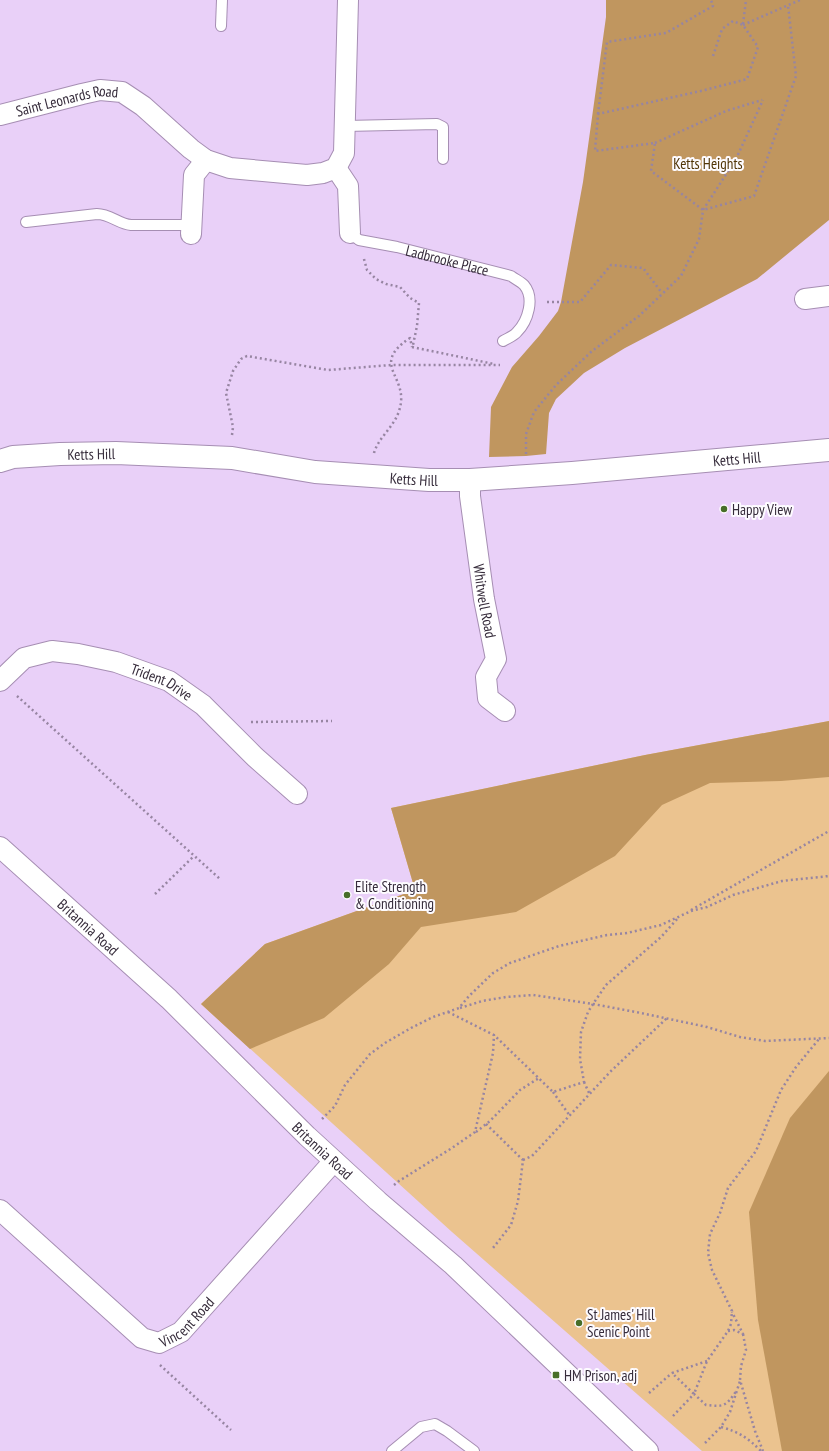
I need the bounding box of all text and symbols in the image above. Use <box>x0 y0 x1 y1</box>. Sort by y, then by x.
street label: Saint Leonards Road <box>14 80 119 120</box>
park label: Ketts Heights <box>673 154 743 173</box>
street label: Ladbrooke Place <box>404 240 491 279</box>
street label: Ketts Hill <box>67 444 116 463</box>
street label: Ketts Hill <box>712 447 762 470</box>
street label: Ketts Hill <box>389 468 438 490</box>
place label: Happy View <box>732 500 792 519</box>
marker: Happy View <box>719 504 729 514</box>
street label: Whitwell Road <box>470 563 501 640</box>
street label: Trident Drive <box>128 659 197 704</box>
place label: Elite Strength & Conditioning <box>355 877 434 913</box>
marker: Elite Strength & Conditioning <box>342 890 352 900</box>
street label: Britannia Road <box>54 894 123 959</box>
street label: Britannia Road <box>288 1117 357 1183</box>
street label: Vincent Road <box>155 1293 218 1351</box>
place label: St James' Hill Scenic Point <box>587 1305 655 1341</box>
marker: St James' Hill Scenic Point <box>574 1318 584 1328</box>
place label: HM Prison, adj <box>564 1366 637 1385</box>
marker: HM Prison, adj <box>551 1370 561 1380</box>

